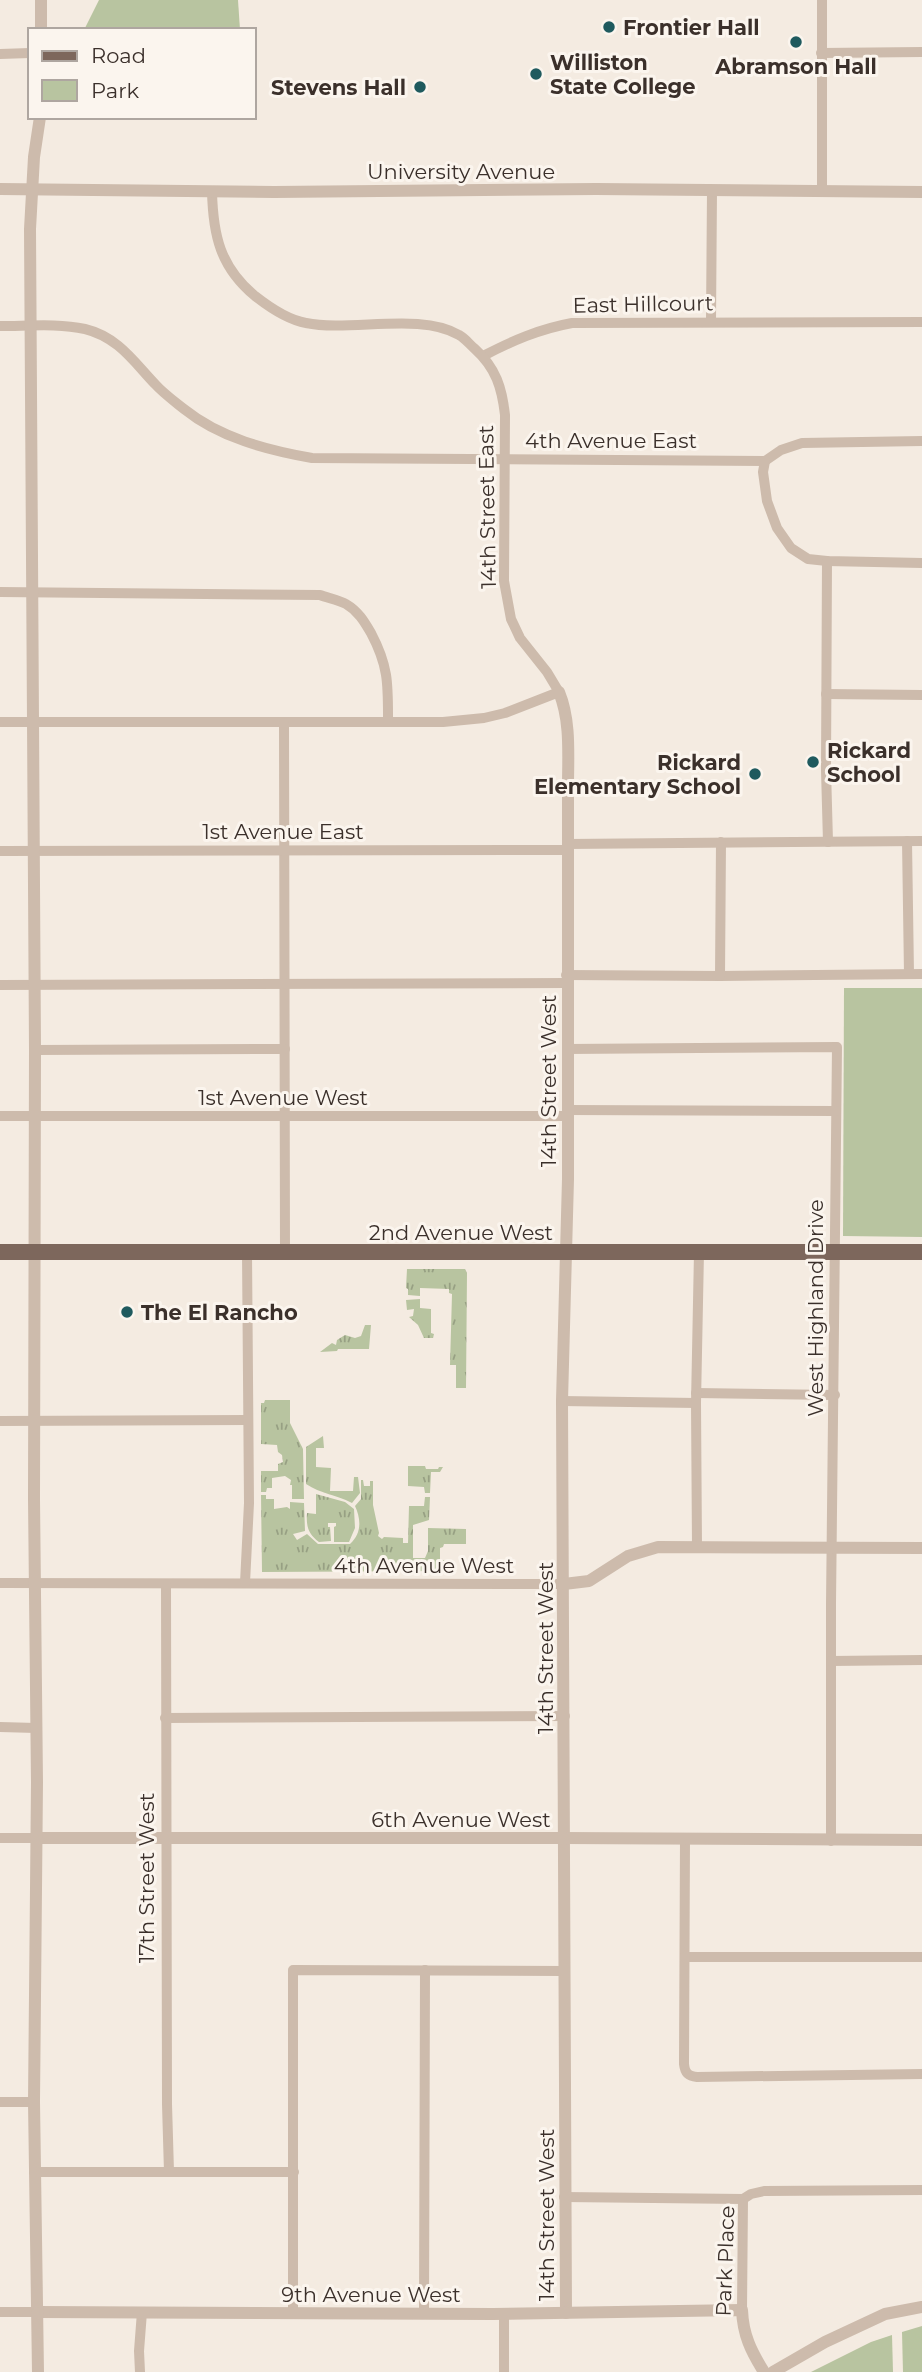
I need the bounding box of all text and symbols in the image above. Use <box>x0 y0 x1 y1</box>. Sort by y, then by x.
place label: Frontier Hall <box>623 15 760 40</box>
marker: Frontier Hall <box>601 19 617 35</box>
legend <box>28 28 256 119</box>
marker: Abramson Hall <box>788 34 804 50</box>
text: Road <box>91 43 146 68</box>
place label: Williston State College <box>550 50 696 99</box>
place label: Abramson Hall <box>714 54 877 79</box>
marker: Williston State College <box>528 66 544 82</box>
place label: Stevens Hall <box>271 75 406 100</box>
text: Park <box>91 78 139 103</box>
marker: Stevens Hall <box>412 79 428 95</box>
street label: University Avenue <box>367 159 555 184</box>
street label: East Hillcourt <box>572 290 714 318</box>
street label: 14th Street East <box>473 425 501 589</box>
street label: 4th Avenue East <box>525 428 697 453</box>
place label: Rickard School <box>827 738 911 787</box>
place label: Rickard Elementary School <box>534 750 741 799</box>
marker: Rickard School <box>805 754 821 770</box>
marker: Rickard Elementary School <box>747 766 763 782</box>
street label: 1st Avenue East <box>202 819 364 844</box>
street label: 14th Street West <box>536 995 561 1167</box>
street label: 1st Avenue West <box>198 1085 368 1110</box>
street label: West Highland Drive <box>803 1199 828 1417</box>
street label: 2nd Avenue West <box>369 1220 553 1245</box>
place label: The El Rancho <box>141 1300 298 1325</box>
marker: The El Rancho <box>119 1304 135 1320</box>
street label: 4th Avenue West <box>334 1553 514 1578</box>
street label: 14th Street West <box>533 1562 558 1734</box>
street label: 17th Street West <box>134 1793 159 1963</box>
street label: 6th Avenue West <box>371 1807 551 1832</box>
street label: 14th Street West <box>534 2129 559 2301</box>
street label: Park Place <box>711 2205 739 2317</box>
street label: 9th Avenue West <box>281 2282 461 2307</box>

